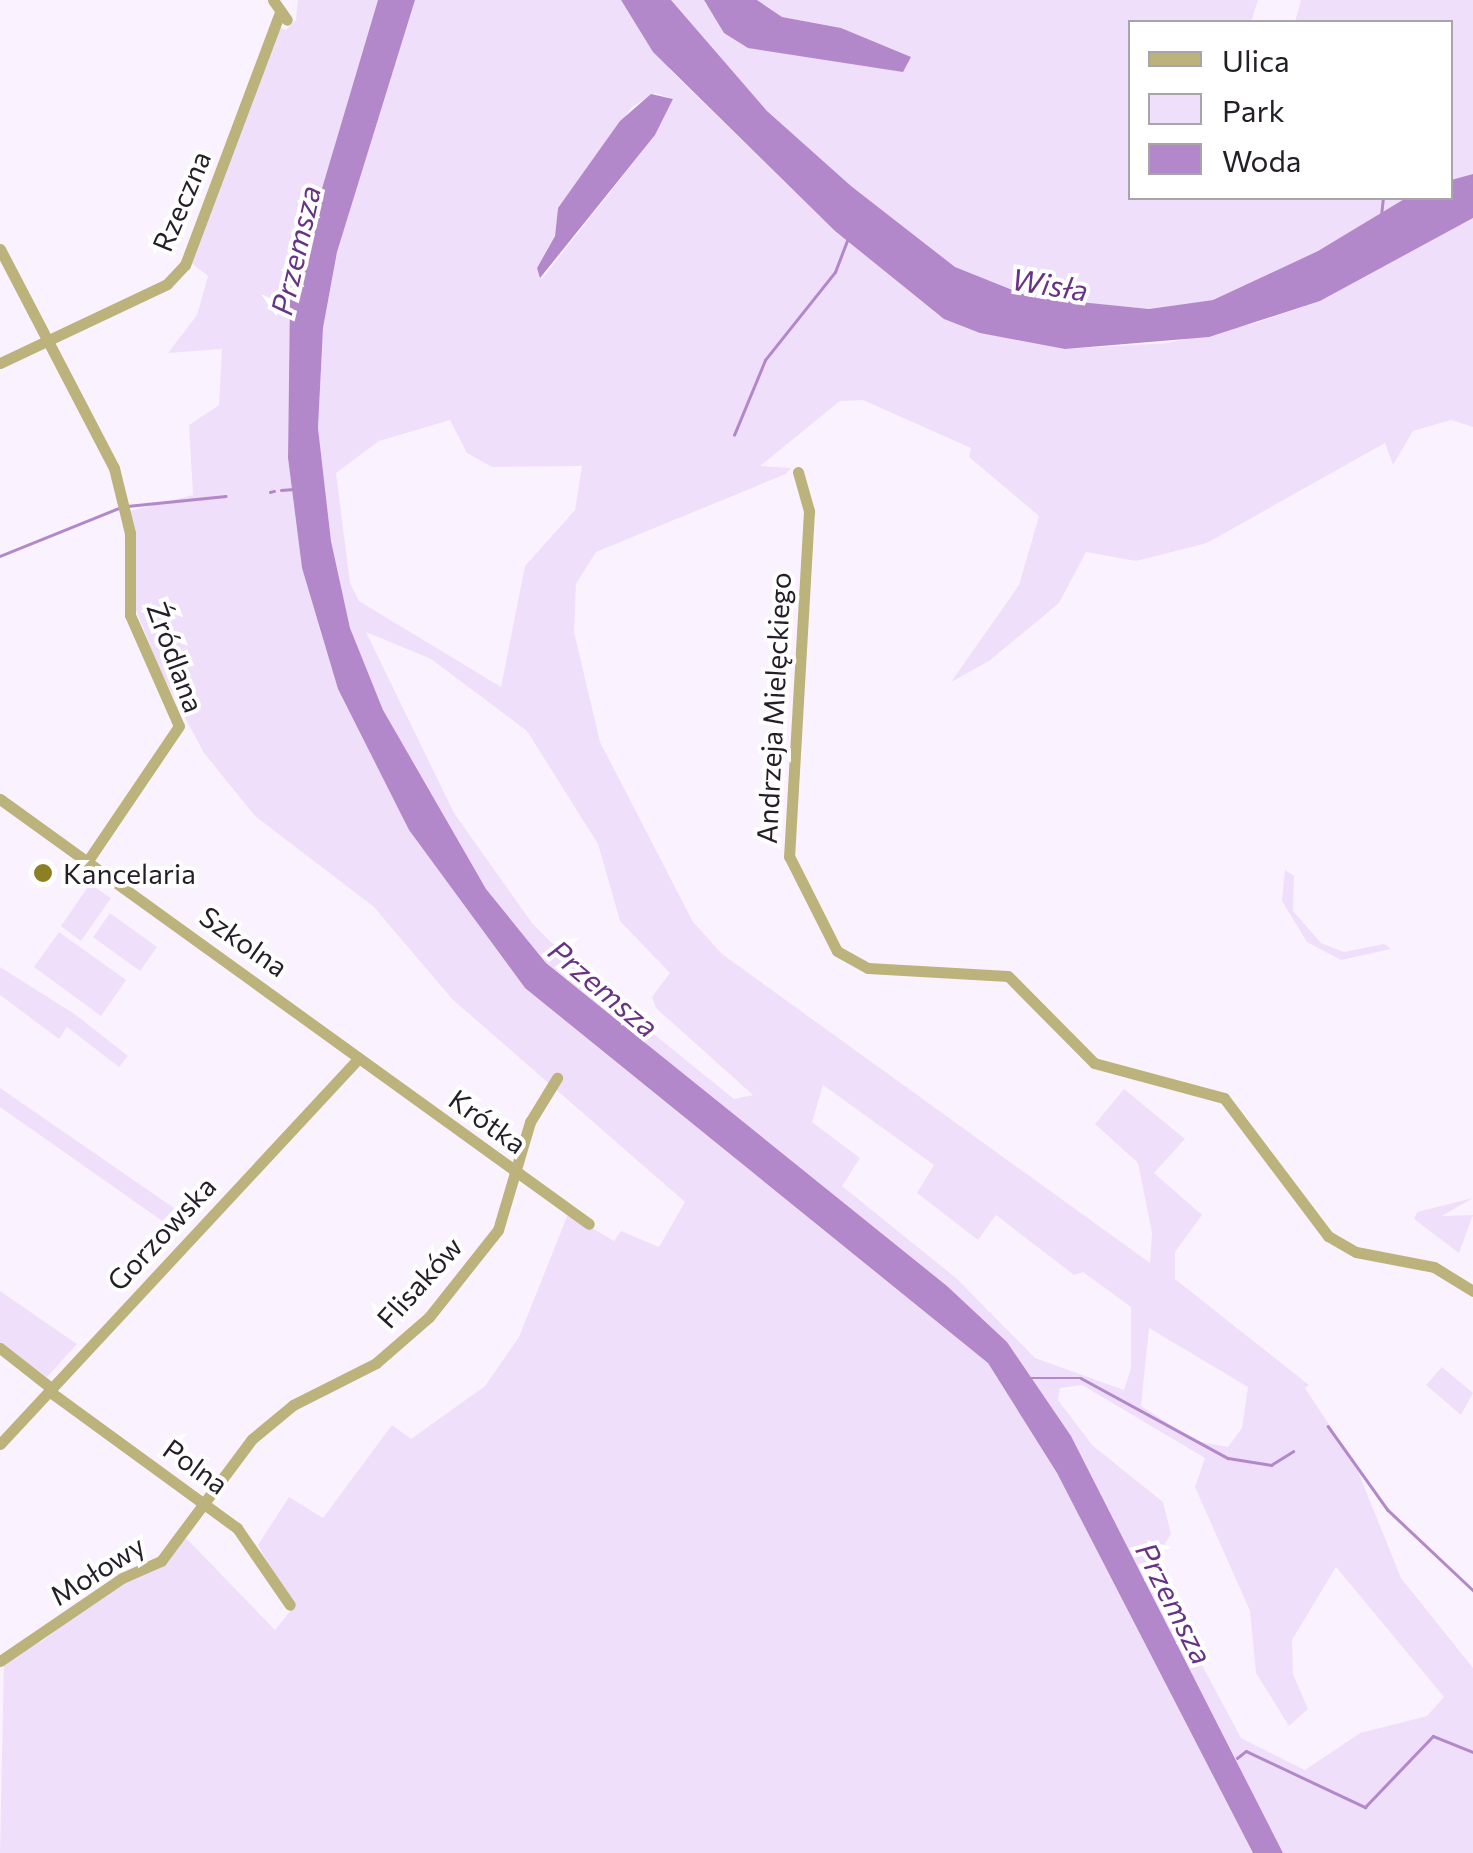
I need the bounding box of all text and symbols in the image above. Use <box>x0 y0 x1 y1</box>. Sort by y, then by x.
legend <box>1128 20 1453 200</box>
text: Ulica <box>1222 41 1290 78</box>
text: Park <box>1222 91 1285 128</box>
text: Woda <box>1222 141 1301 178</box>
street label: Rzeczna <box>145 146 217 256</box>
water label: Przemsza <box>263 182 327 318</box>
water label: Wisła <box>1009 260 1091 308</box>
street label: Andrzeja Mielęckiego <box>749 571 797 845</box>
street label: Źródlana <box>141 597 211 717</box>
place label: Kancelaria <box>63 856 196 890</box>
marker: Kancelaria <box>32 862 54 884</box>
street label: Szkolna <box>194 899 294 983</box>
water label: Przemsza <box>542 932 666 1044</box>
street label: Krótka <box>443 1082 533 1160</box>
street label: Gorzowska <box>100 1169 222 1297</box>
street label: Flisaków <box>369 1230 469 1334</box>
street label: Polna <box>157 1431 235 1501</box>
street label: Mołowy <box>44 1528 150 1612</box>
water label: Przemsza <box>1129 1536 1221 1670</box>

